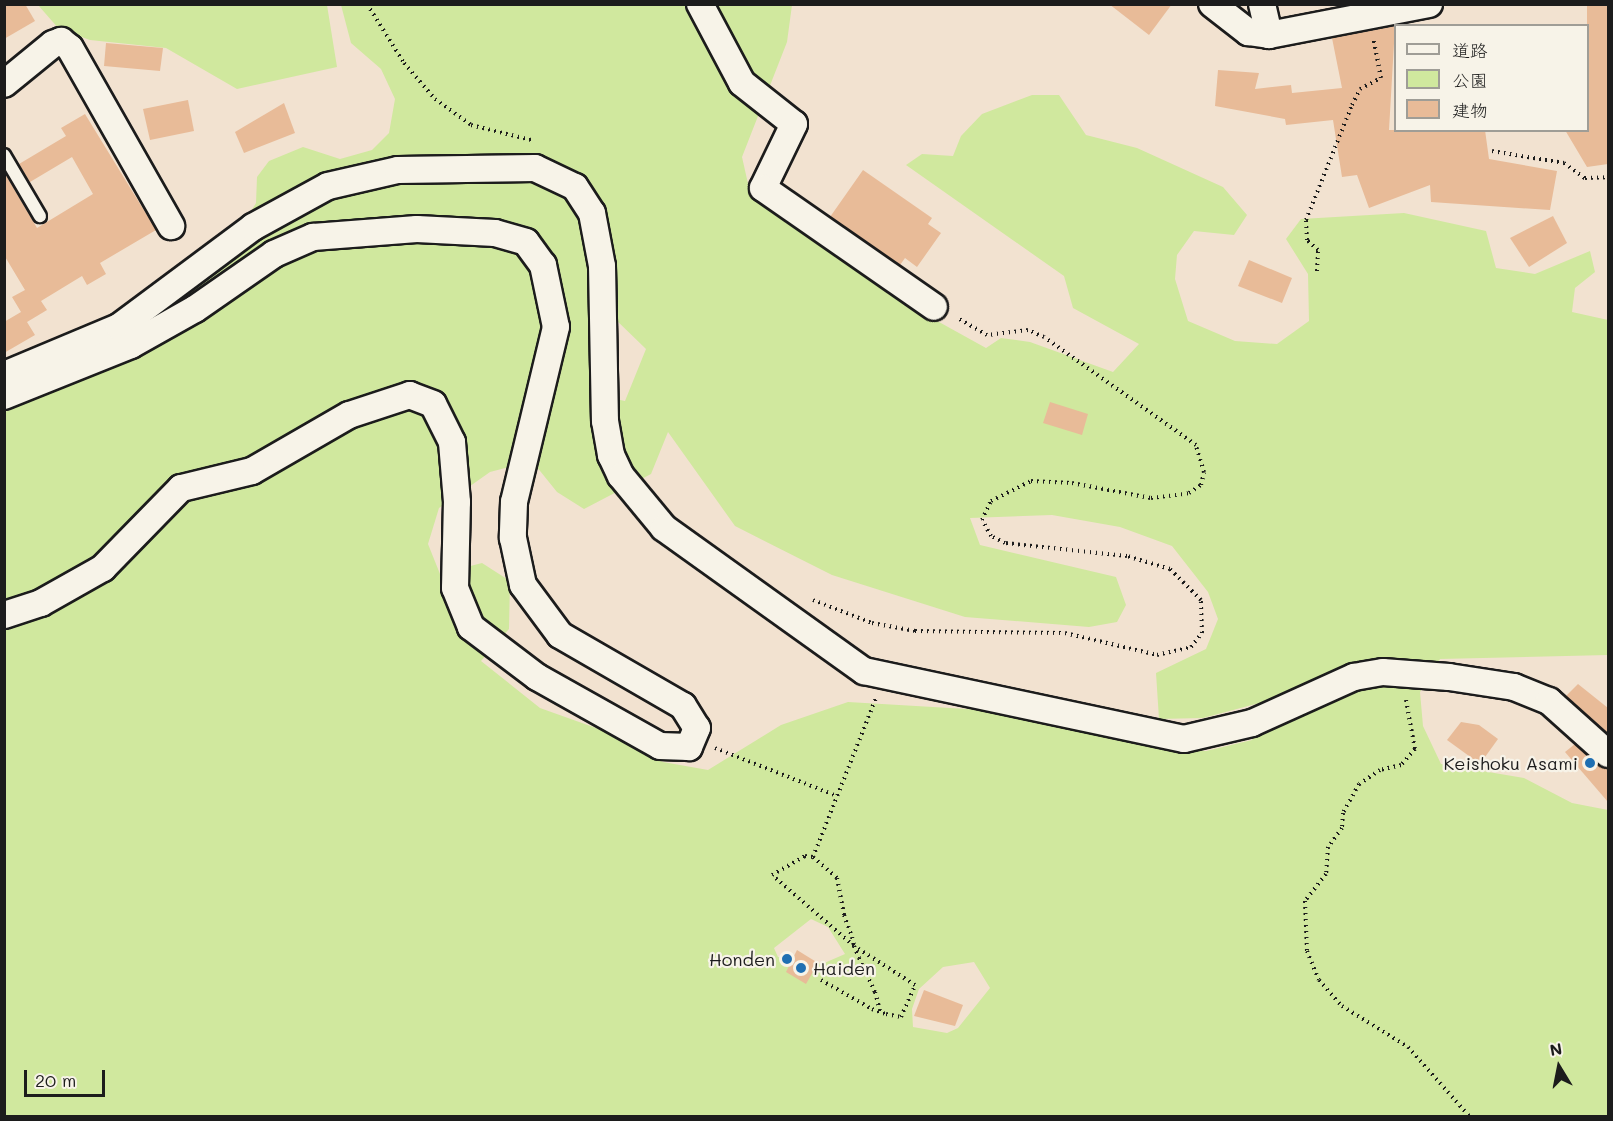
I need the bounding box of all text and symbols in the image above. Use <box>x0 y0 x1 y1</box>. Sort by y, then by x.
legend <box>1394 24 1589 132</box>
text: 道路 <box>1452 38 1488 62</box>
text: 公園 <box>1452 68 1488 92</box>
text: 建物 <box>1452 98 1488 122</box>
place label: Keishoku Asami <box>1443 752 1578 774</box>
marker: Keishoku Asami <box>1583 756 1597 770</box>
place label: Honden <box>709 948 775 970</box>
marker: Honden <box>780 952 794 966</box>
place label: Haiden <box>813 957 875 979</box>
marker: Haiden <box>794 961 808 975</box>
north arrow <box>1529 1037 1589 1097</box>
text: N <box>1548 1037 1564 1060</box>
scale bar <box>27 1058 108 1096</box>
text: 20 m <box>35 1068 76 1092</box>

